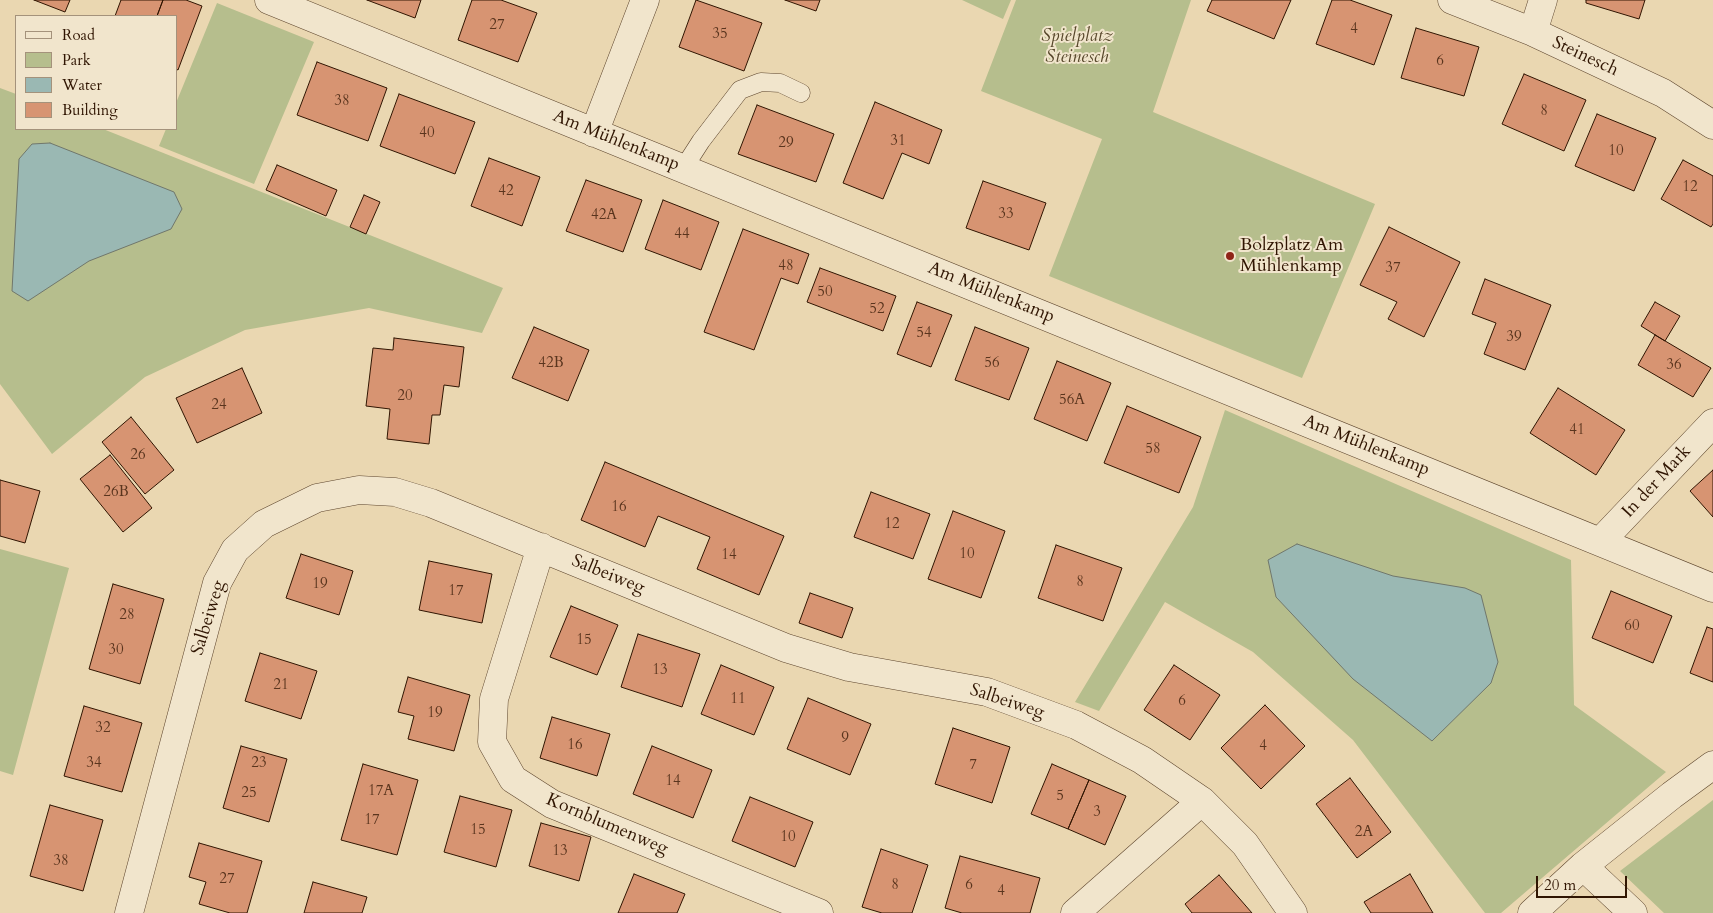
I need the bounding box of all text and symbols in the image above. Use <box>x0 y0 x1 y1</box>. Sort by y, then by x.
legend <box>15 15 178 130</box>
house number: 27 <box>489 17 505 35</box>
house number: 4 <box>1350 21 1358 39</box>
text: Road <box>62 25 95 45</box>
house number: 35 <box>712 26 728 44</box>
park label: Spielplatz Steinesch <box>1041 26 1113 68</box>
street label: Steinesch <box>1549 32 1621 82</box>
text: Park <box>62 50 91 70</box>
house number: 6 <box>1436 53 1444 71</box>
text: Water <box>62 75 102 95</box>
house number: 38 <box>334 93 350 111</box>
text: Building <box>62 100 118 120</box>
house number: 8 <box>1540 103 1548 121</box>
street label: Am Mühlenkamp <box>549 106 683 176</box>
house number: 40 <box>419 125 435 143</box>
house number: 31 <box>890 133 906 151</box>
house number: 29 <box>778 135 794 153</box>
house number: 10 <box>1608 143 1624 161</box>
house number: 12 <box>1682 179 1698 197</box>
house number: 42 <box>498 183 514 201</box>
house number: 33 <box>998 206 1014 224</box>
house number: 42A <box>591 207 617 225</box>
house number: 44 <box>674 226 690 244</box>
place label: Bolzplatz Am Mühlenkamp <box>1240 235 1343 278</box>
marker: Bolzplatz Am Mühlenkamp <box>1224 250 1236 262</box>
house number: 48 <box>778 258 794 276</box>
street label: Am Mühlenkamp <box>924 258 1058 328</box>
house number: 37 <box>1385 260 1401 278</box>
house number: 50 <box>817 284 833 302</box>
house number: 52 <box>869 301 885 319</box>
house number: 54 <box>916 325 932 343</box>
house number: 39 <box>1506 329 1522 347</box>
house number: 42B <box>538 355 564 373</box>
house number: 56 <box>984 355 1000 373</box>
house number: 36 <box>1666 357 1682 375</box>
house number: 20 <box>397 388 413 406</box>
house number: 56A <box>1059 392 1085 410</box>
house number: 24 <box>211 397 227 415</box>
street label: Am Mühlenkamp <box>1299 411 1433 481</box>
house number: 41 <box>1569 422 1585 440</box>
house number: 58 <box>1145 441 1161 459</box>
street label: In der Mark <box>1618 441 1696 523</box>
house number: 26 <box>130 447 146 465</box>
house number: 26B <box>103 484 129 502</box>
house number: 16 <box>611 499 627 517</box>
house number: 12 <box>884 516 900 534</box>
house number: 10 <box>959 546 975 564</box>
house number: 14 <box>721 547 737 565</box>
street label: Salbeiweg <box>568 551 648 599</box>
house number: 8 <box>1076 574 1084 592</box>
house number: 19 <box>312 576 328 594</box>
street label: Salbeiweg <box>187 578 231 658</box>
house number: 17 <box>448 583 464 601</box>
house number: 28 <box>119 607 135 625</box>
house number: 60 <box>1624 618 1640 636</box>
house number: 15 <box>576 632 592 650</box>
house number: 30 <box>108 642 124 660</box>
house number: 13 <box>652 662 668 680</box>
house number: 21 <box>273 677 289 695</box>
street label: Salbeiweg <box>967 680 1047 724</box>
house number: 11 <box>730 691 746 709</box>
house number: 6 <box>1178 693 1186 711</box>
house number: 19 <box>427 705 443 723</box>
house number: 32 <box>95 720 111 738</box>
house number: 9 <box>841 730 849 748</box>
house number: 16 <box>567 737 583 755</box>
house number: 4 <box>1259 738 1267 756</box>
house number: 34 <box>86 755 102 773</box>
house number: 23 <box>251 755 267 773</box>
house number: 7 <box>969 757 977 775</box>
house number: 14 <box>665 773 681 791</box>
house number: 17A <box>368 783 394 801</box>
house number: 25 <box>241 785 257 803</box>
house number: 5 <box>1056 788 1064 806</box>
street label: Kornblumenweg <box>543 790 671 860</box>
house number: 3 <box>1093 804 1101 822</box>
house number: 17 <box>364 812 380 830</box>
house number: 15 <box>470 822 486 840</box>
house number: 2A <box>1355 824 1373 842</box>
house number: 10 <box>780 829 796 847</box>
house number: 13 <box>552 843 568 861</box>
house number: 38 <box>53 853 69 871</box>
scale bar <box>1538 866 1629 898</box>
house number: 27 <box>219 871 235 889</box>
text: 20 m <box>1544 875 1576 895</box>
house number: 8 <box>891 877 899 895</box>
house number: 6 <box>965 877 973 895</box>
house number: 4 <box>997 883 1005 901</box>

